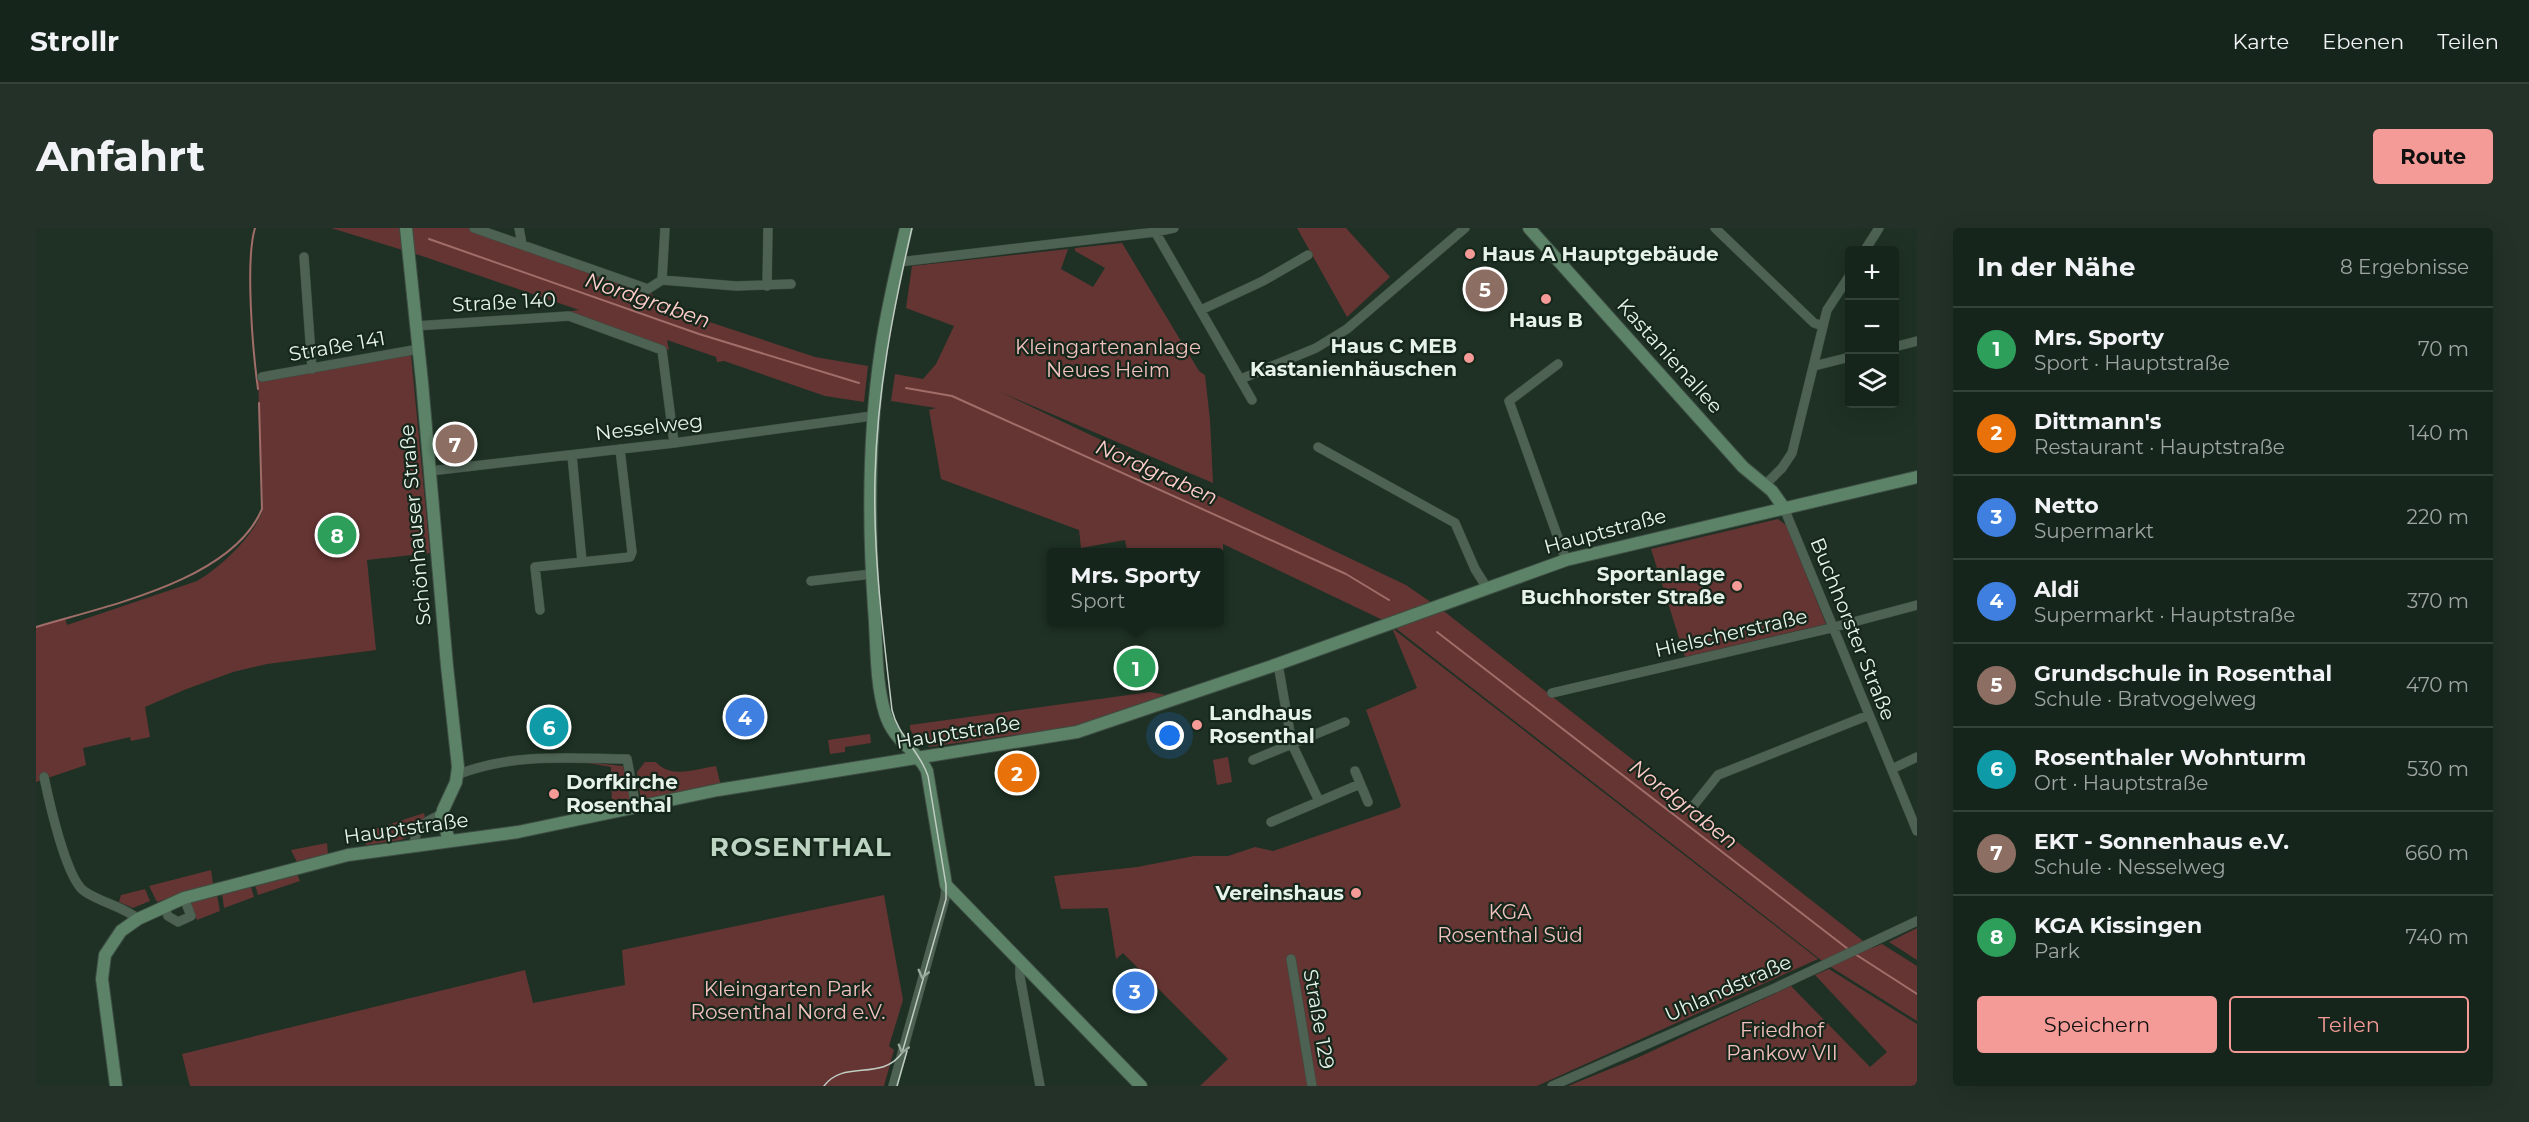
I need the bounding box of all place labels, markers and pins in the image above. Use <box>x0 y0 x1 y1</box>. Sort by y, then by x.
place label: Haus A Hauptgebäude <box>1482 242 1719 266</box>
marker: Haus A Hauptgebäude <box>1463 247 1477 261</box>
pin: 5 <box>1466 266 1504 312</box>
marker: Haus B <box>1539 292 1553 306</box>
place label: Haus B <box>1509 308 1583 332</box>
place label: Haus C MEB Kastanienhäuschen <box>1250 334 1457 381</box>
marker: Haus C MEB Kastanienhäuschen <box>1462 351 1476 365</box>
pin: 7 <box>436 422 474 466</box>
pin: 8 <box>318 512 356 558</box>
place label: Sportanlage Buchhorster Straße <box>1521 562 1725 609</box>
marker: Sportanlage Buchhorster Straße <box>1730 579 1744 593</box>
pin: 1 <box>1116 646 1156 690</box>
pin: 4 <box>726 694 764 740</box>
place label: Landhaus Rosenthal <box>1209 701 1315 748</box>
pin: 6 <box>530 704 568 750</box>
marker: Landhaus Rosenthal <box>1190 718 1204 732</box>
pin: 2 <box>998 750 1036 796</box>
place label: Dorfkirche Rosenthal <box>566 770 678 817</box>
marker: Dorfkirche Rosenthal <box>547 787 561 801</box>
place label: Vereinshaus <box>1215 881 1344 905</box>
marker: Vereinshaus <box>1349 886 1363 900</box>
pin: 3 <box>1116 968 1154 1014</box>

